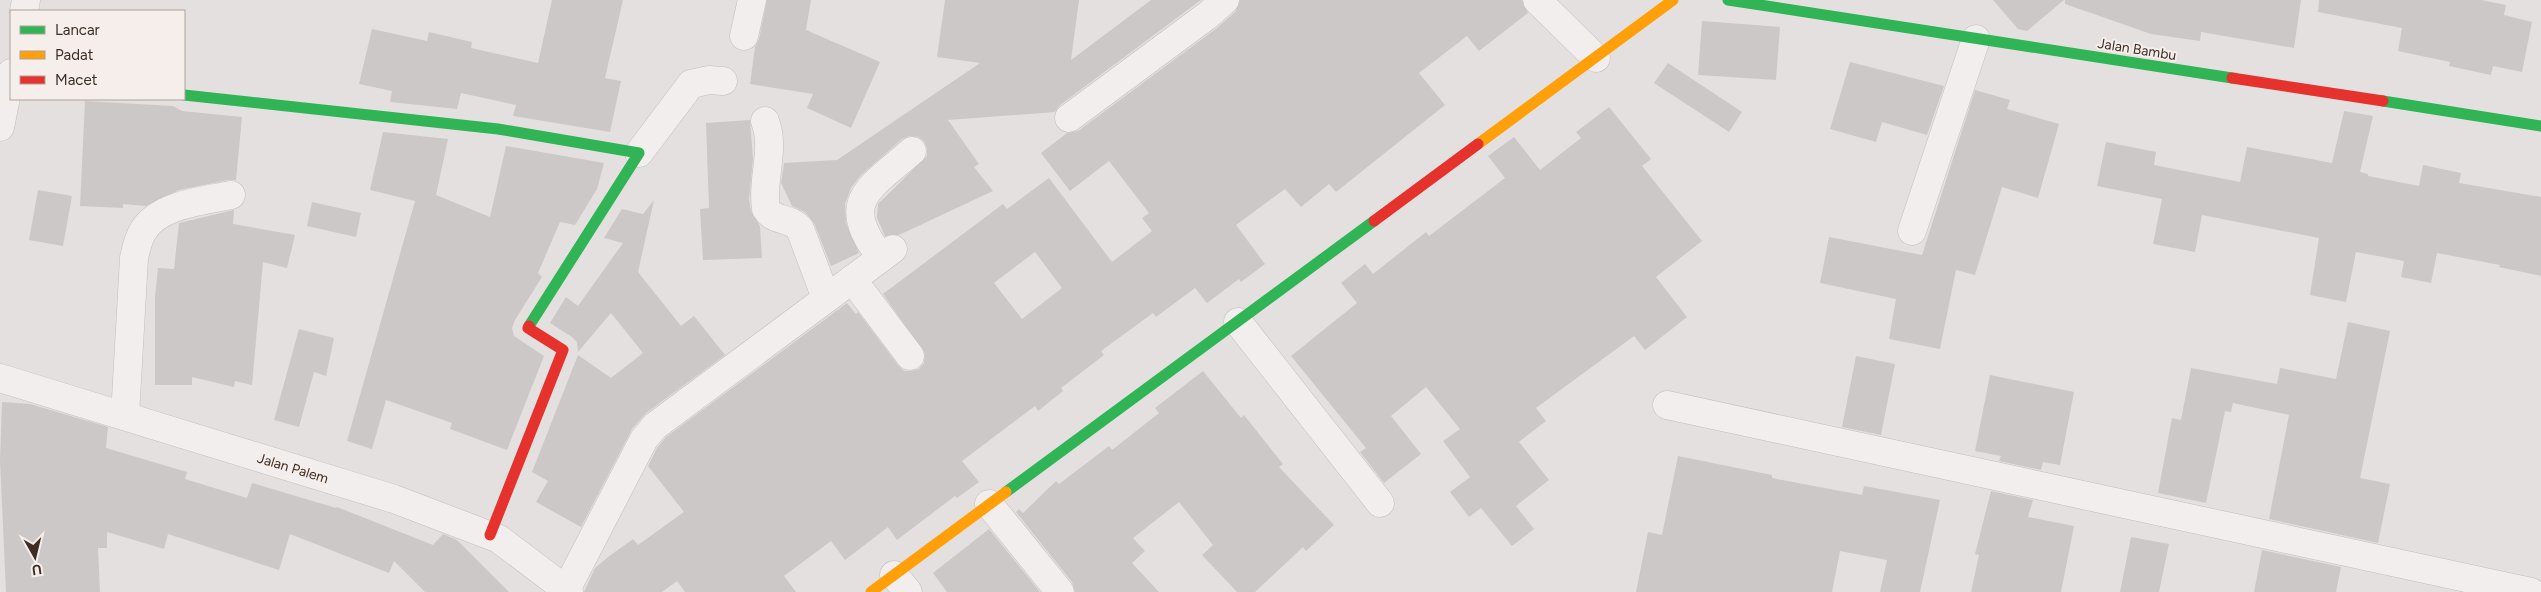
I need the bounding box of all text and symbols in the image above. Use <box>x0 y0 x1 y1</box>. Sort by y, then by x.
legend <box>10 10 185 100</box>
text: Lancar <box>55 21 100 39</box>
street label: Jalan Bambu <box>2096 35 2177 64</box>
text: Padat <box>55 46 94 64</box>
text: Macet <box>55 71 98 89</box>
street label: Jalan Palem <box>255 450 331 487</box>
north arrow <box>10 532 60 582</box>
text: U <box>31 560 43 578</box>

